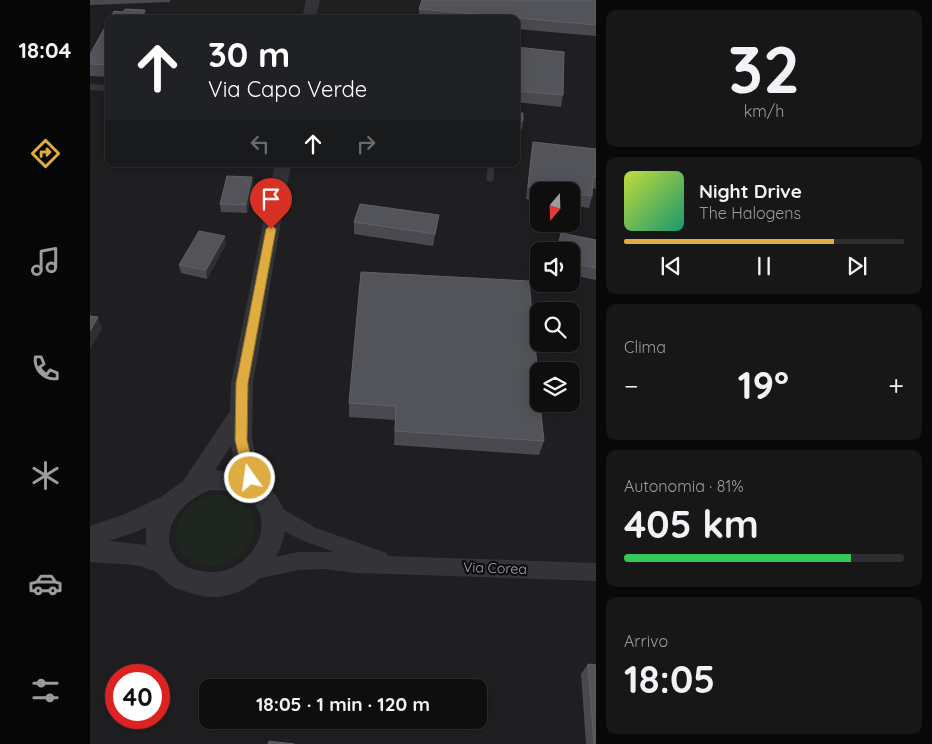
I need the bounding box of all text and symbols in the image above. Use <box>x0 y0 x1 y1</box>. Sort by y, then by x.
text: 32 <box>728 28 800 109</box>
text: 30 m <box>208 32 290 76</box>
icon: ahead <box>125 35 190 100</box>
text: 18:04 <box>18 36 72 64</box>
text: Via Capo Verde <box>208 75 367 103</box>
text: km/h <box>744 101 784 121</box>
icon: left <box>246 130 274 158</box>
icon: ahead <box>299 130 327 158</box>
icon: right <box>352 130 380 158</box>
icon: directions <box>28 136 63 171</box>
pin <box>250 178 292 229</box>
text: Night Drive <box>699 179 802 203</box>
north arrow <box>530 182 580 232</box>
map controls <box>530 182 580 412</box>
icon: arrive <box>257 185 285 213</box>
text: The Halogens <box>699 203 801 223</box>
button: sound <box>530 242 580 292</box>
icon: music <box>28 244 63 279</box>
icon: previous <box>657 252 685 280</box>
icon: pause <box>750 252 778 280</box>
icon: next <box>843 252 871 280</box>
button: search <box>530 302 580 352</box>
text: Clima <box>624 337 666 357</box>
icon: phone <box>28 351 63 386</box>
text: 19° <box>738 361 789 409</box>
button: layers <box>530 362 580 412</box>
text: − <box>624 368 639 403</box>
text: + <box>888 368 904 403</box>
position arrow <box>223 451 275 503</box>
icon: climate <box>28 458 63 493</box>
text: Autonomia · 81% <box>624 476 744 496</box>
text: 405 km <box>624 500 759 548</box>
street label: Via Corea <box>463 558 527 578</box>
icon: car <box>28 566 63 601</box>
text: Arrivo <box>624 631 668 651</box>
text: 18:05 <box>624 655 715 703</box>
speed limit sign: 40 <box>105 664 170 729</box>
icon: filters <box>28 673 63 708</box>
text: 18:05 · 1 min · 120 m <box>256 692 430 716</box>

